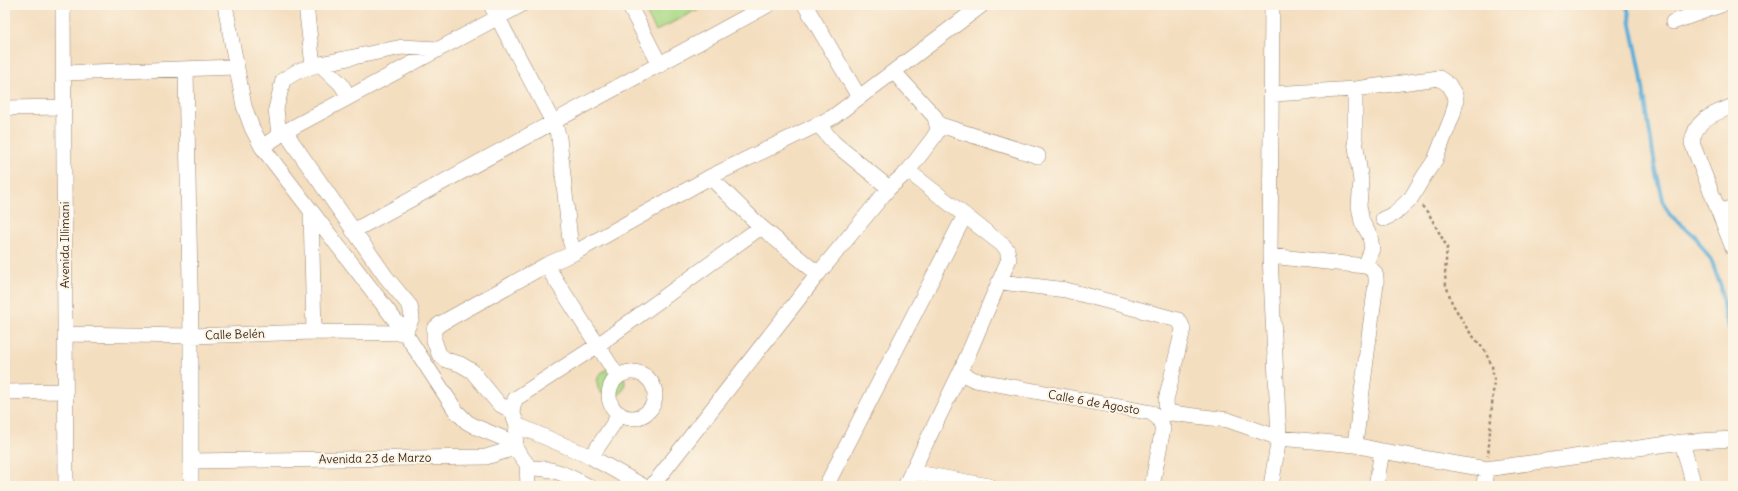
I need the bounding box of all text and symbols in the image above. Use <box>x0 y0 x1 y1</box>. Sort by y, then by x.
street label: Avenida Illimani <box>57 202 72 288</box>
street label: Calle Belén <box>205 325 265 343</box>
street label: Calle 6 de Agosto <box>1047 387 1141 417</box>
street label: Avenida 23 de Marzo <box>319 450 432 466</box>

